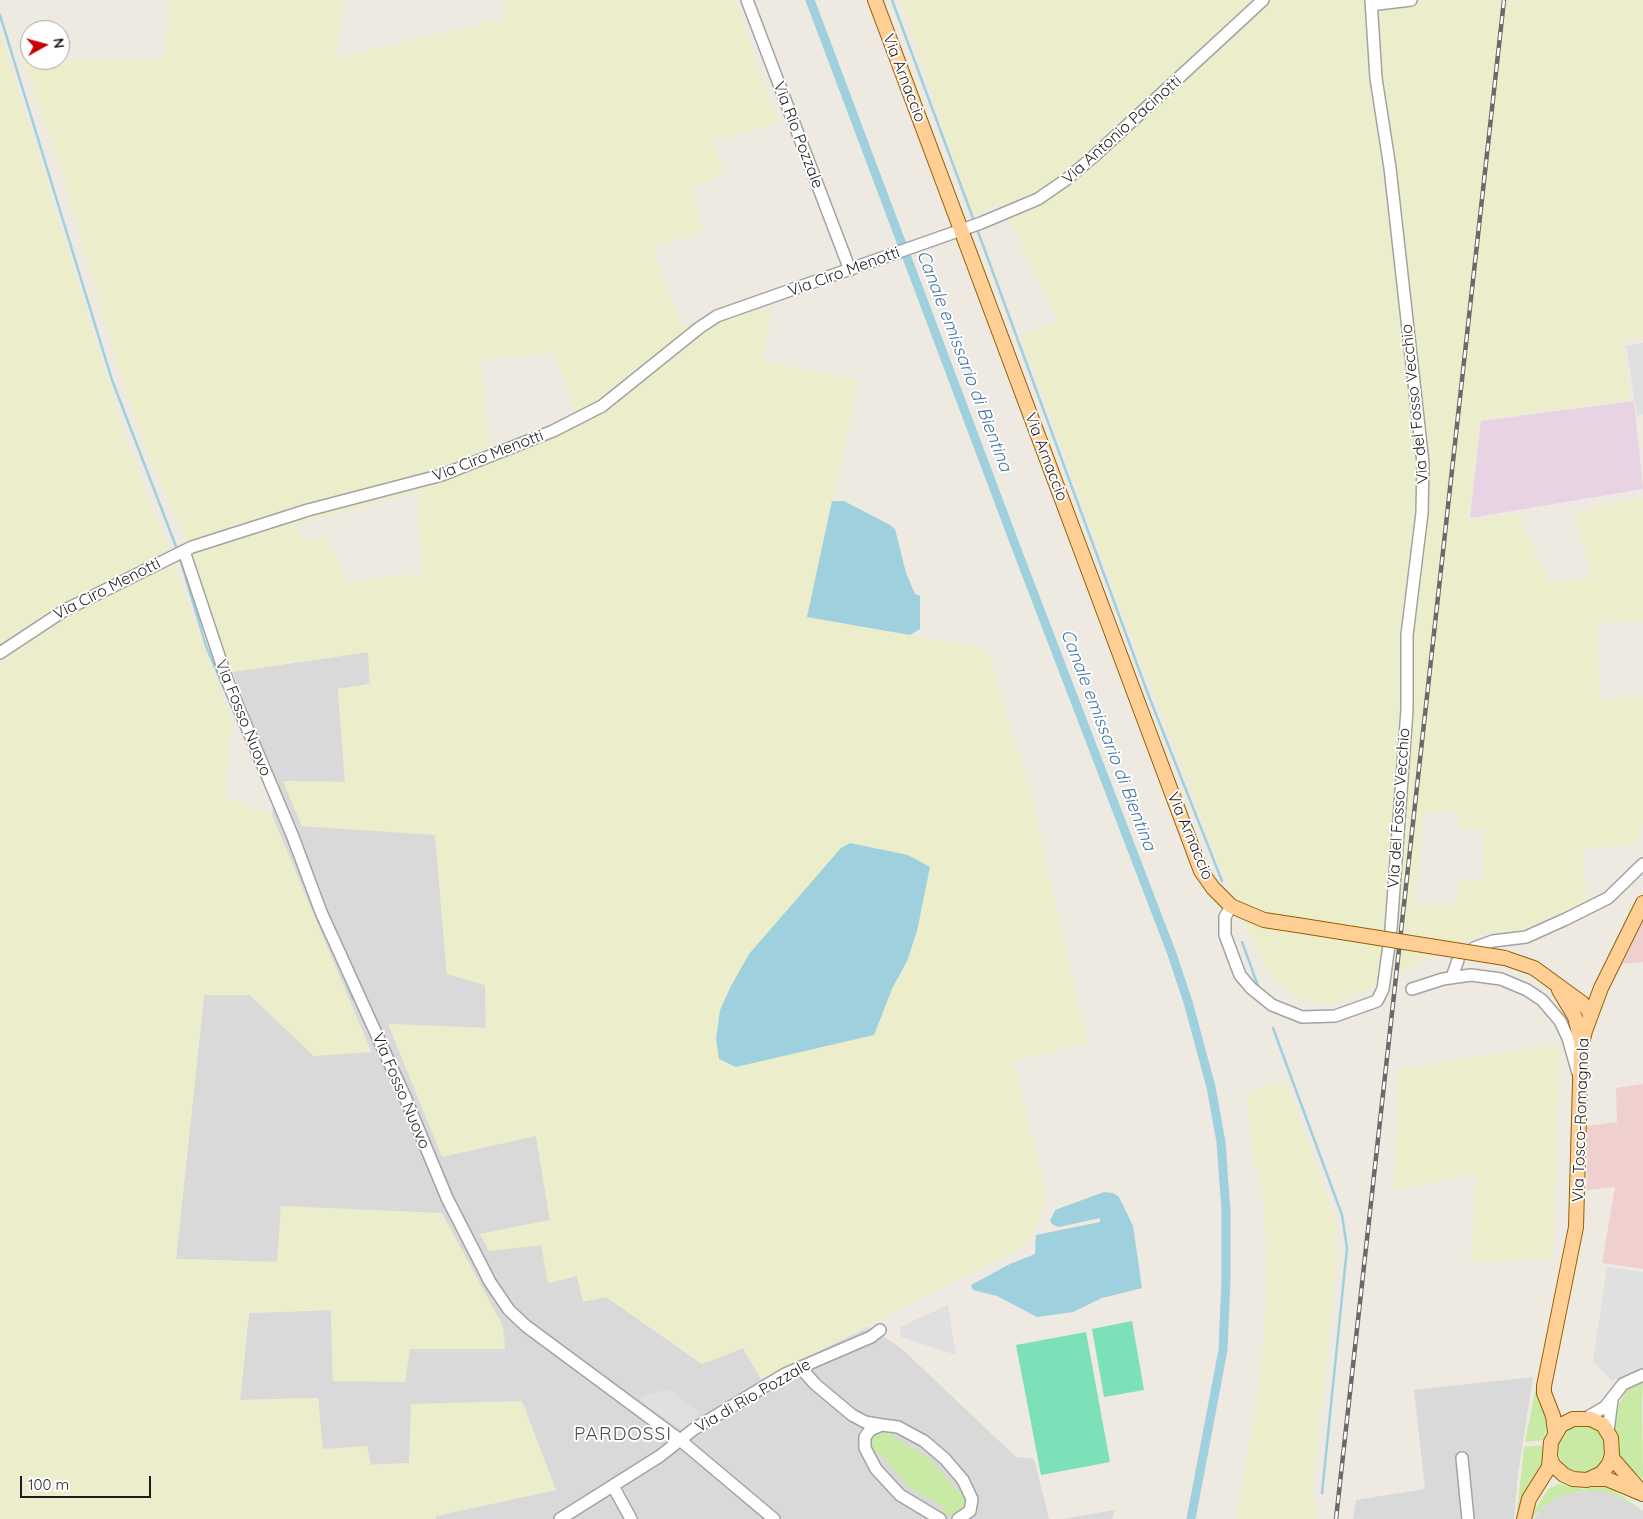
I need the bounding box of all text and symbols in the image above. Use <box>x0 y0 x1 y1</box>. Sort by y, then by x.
north arrow <box>20 20 70 70</box>
street label: Via Arnaccio <box>878 31 930 125</box>
text: N <box>49 37 68 49</box>
street label: Via Antonio Pacinotti <box>1059 72 1185 188</box>
street label: Via Rio Pozzale <box>769 79 827 191</box>
street label: Via Ciro Menotti <box>786 243 902 301</box>
water label: Canale emissario di Bientina <box>912 247 1016 475</box>
street label: Via del Fosso Vecchio <box>1397 323 1433 485</box>
street label: Via Arnaccio <box>1020 410 1072 504</box>
street label: Via Ciro Menotti <box>430 426 546 486</box>
street label: Via Ciro Menotti <box>50 554 164 624</box>
water label: Canale emissario di Bientina <box>1056 626 1160 854</box>
street label: Via Fosso Nuovo <box>211 657 275 779</box>
street label: Via del Fosso Vecchio <box>1384 727 1414 889</box>
street label: Via Arnaccio <box>1163 789 1217 883</box>
street label: Via Fosso Nuovo <box>368 1030 434 1152</box>
street label: Via Tosco-Romagnola <box>1569 1038 1593 1202</box>
street label: Via di Rio Pozzale <box>692 1355 814 1437</box>
district label: PARDOSSI <box>573 1423 673 1445</box>
scale bar <box>22 1466 154 1498</box>
text: 100 m <box>28 1475 69 1494</box>

